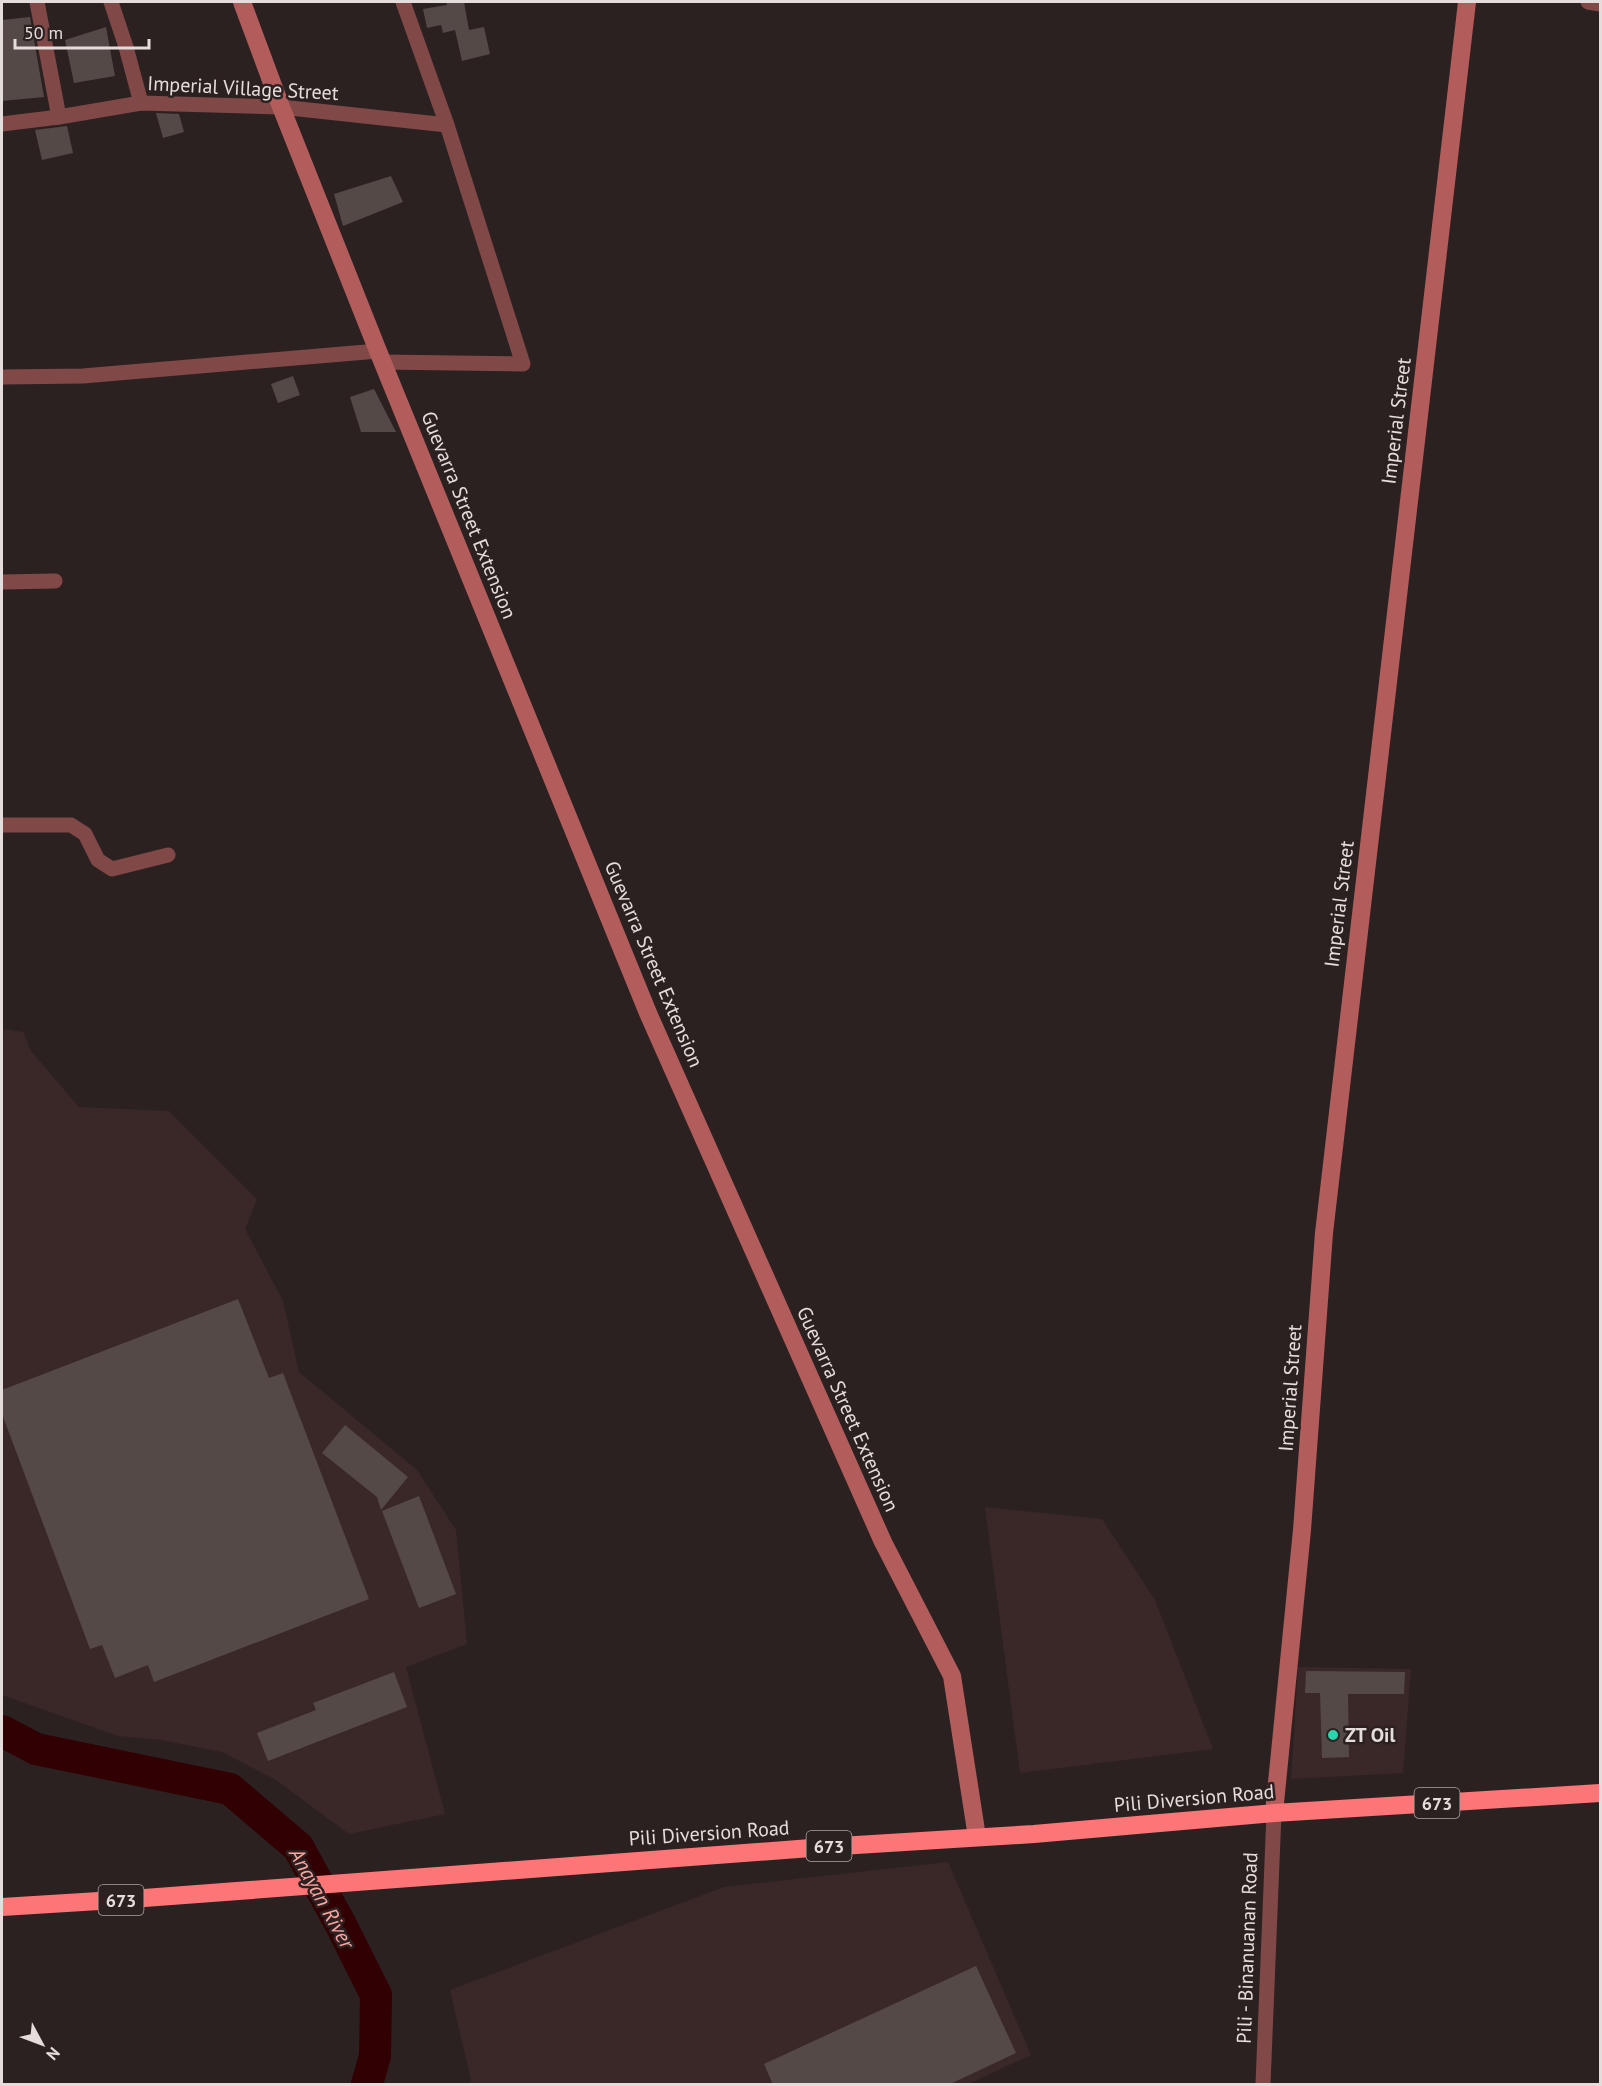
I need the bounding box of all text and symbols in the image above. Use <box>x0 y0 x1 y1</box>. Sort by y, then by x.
scale bar <box>15 12 148 50</box>
text: 50 m <box>24 21 63 44</box>
street label: Imperial Village Street <box>147 70 339 106</box>
street label: Imperial Street <box>1375 356 1417 486</box>
street label: Guevarra Street Extension <box>415 407 523 623</box>
street label: Imperial Street <box>1318 839 1360 969</box>
street label: Guevarra Street Extension <box>599 857 709 1071</box>
street label: Guevarra Street Extension <box>791 1302 905 1516</box>
street label: Imperial Street <box>1273 1323 1307 1452</box>
place label: ZT Oil <box>1345 1722 1395 1748</box>
marker: ZT Oil <box>1326 1728 1340 1742</box>
street label: Pili Diversion Road <box>1113 1778 1275 1818</box>
road number: 673 <box>1414 1788 1460 1818</box>
street label: Pili Diversion Road <box>628 1814 790 1852</box>
road number: 673 <box>806 1831 852 1861</box>
water label: Anayan River <box>283 1842 362 1955</box>
street label: Pili - Binanuanan Road <box>1231 1852 1263 2044</box>
road number: 673 <box>98 1885 144 1915</box>
north arrow <box>12 2014 72 2074</box>
text: N <box>42 2043 64 2064</box>

